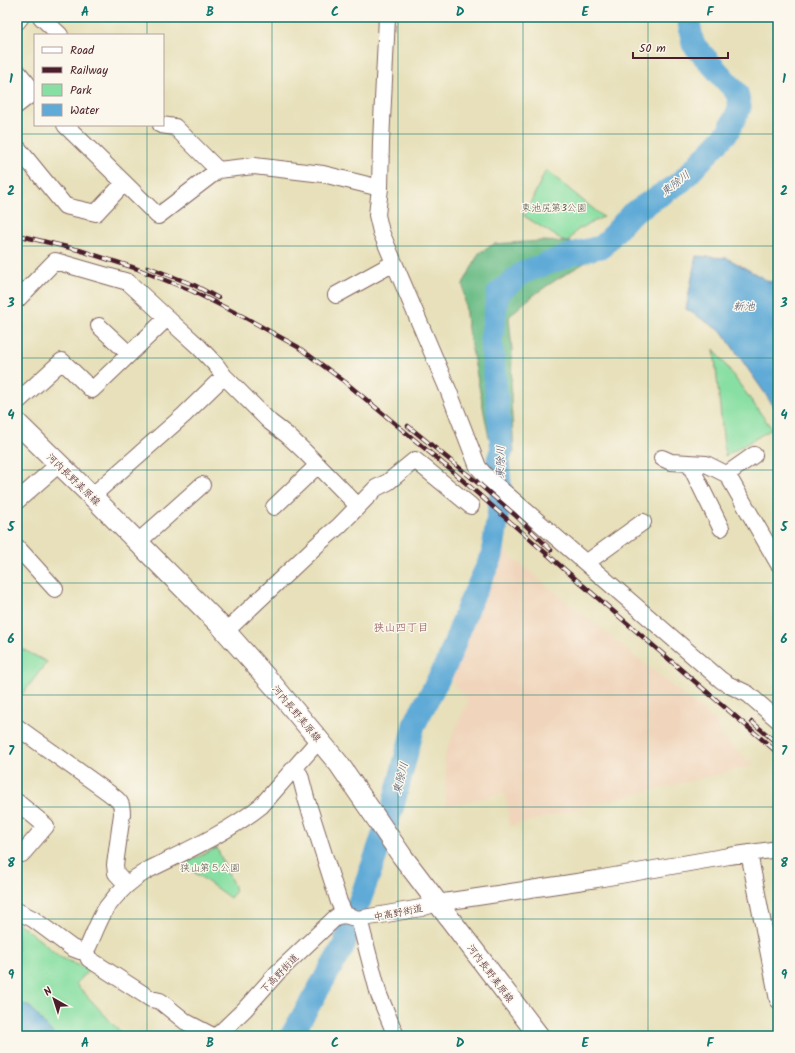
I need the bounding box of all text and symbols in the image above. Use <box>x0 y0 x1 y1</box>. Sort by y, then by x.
text: A <box>81 2 89 23</box>
text: B <box>206 2 214 23</box>
text: C <box>331 2 339 23</box>
text: D <box>456 2 465 23</box>
text: E <box>581 2 589 23</box>
text: F <box>706 2 714 23</box>
legend <box>34 34 164 126</box>
scale bar <box>633 34 728 60</box>
text: 50 m <box>639 39 666 58</box>
text: Road <box>70 41 95 60</box>
text: Railway <box>70 61 108 80</box>
text: 1 <box>9 69 13 90</box>
text: 1 <box>782 69 786 90</box>
text: Park <box>70 81 92 100</box>
text: Water <box>70 101 100 120</box>
water label: 東除川 <box>657 167 694 201</box>
text: 2 <box>7 181 15 202</box>
text: 2 <box>780 181 788 202</box>
park label: 東池尻第3公園 <box>521 200 587 216</box>
text: 3 <box>6 293 15 314</box>
text: 3 <box>779 293 788 314</box>
water label: 新池 <box>733 298 756 316</box>
text: 4 <box>7 405 15 426</box>
text: 4 <box>780 405 788 426</box>
water label: 東除川 <box>492 445 510 479</box>
street label: 河内長野美原線 <box>43 450 104 510</box>
text: 5 <box>7 517 16 538</box>
text: 5 <box>780 517 789 538</box>
district label: 狭山四丁目 <box>374 619 429 637</box>
text: 6 <box>7 629 15 650</box>
text: 6 <box>780 629 788 650</box>
street label: 河内長野美原線 <box>268 682 325 746</box>
text: 7 <box>8 741 15 762</box>
text: 7 <box>781 741 788 762</box>
water label: 東除川 <box>388 760 414 796</box>
text: 8 <box>7 853 15 874</box>
text: 8 <box>780 853 788 874</box>
park label: 狭山第５公園 <box>180 860 240 876</box>
street label: 中高野街道 <box>372 900 424 926</box>
street label: 河内長野美原線 <box>463 941 518 1006</box>
street label: 下高野街道 <box>257 950 303 997</box>
text: 9 <box>8 965 15 986</box>
text: 9 <box>781 965 788 986</box>
north arrow <box>34 979 74 1019</box>
text: N <box>40 983 57 1001</box>
text: A <box>81 1033 89 1053</box>
text: B <box>206 1033 214 1053</box>
text: C <box>331 1033 339 1053</box>
text: D <box>456 1033 465 1053</box>
text: E <box>581 1033 589 1053</box>
text: F <box>706 1033 714 1053</box>

